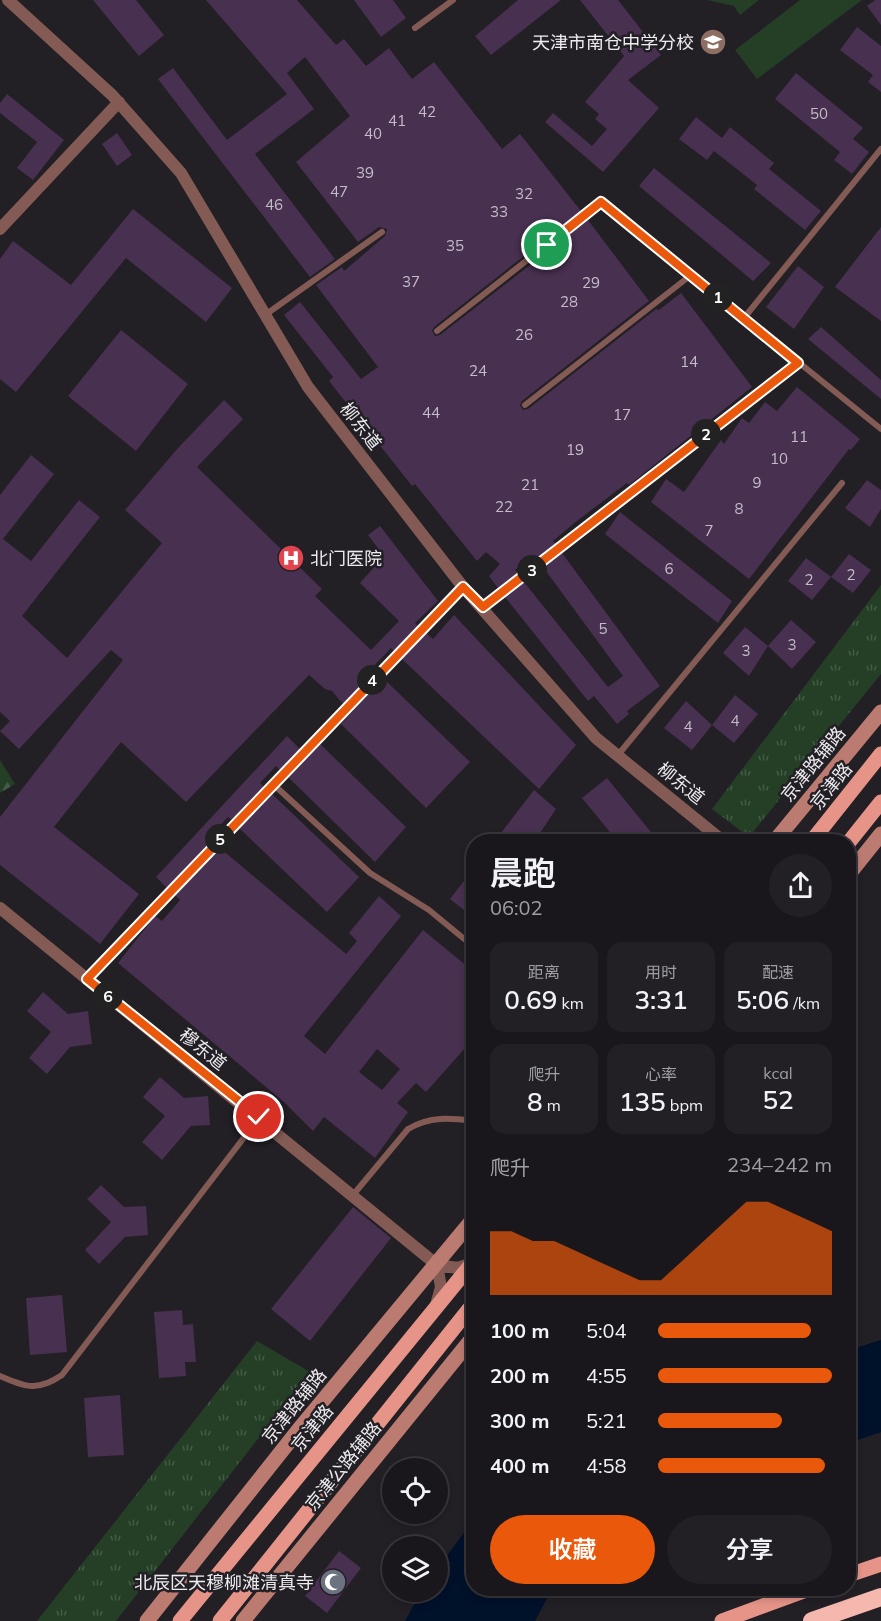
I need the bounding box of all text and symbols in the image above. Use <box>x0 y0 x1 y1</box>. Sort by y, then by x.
school or university icon: 天津市南仓中学分校 <box>698 27 728 57</box>
place label: 天津市南仓中学分校 <box>532 31 694 54</box>
house number: 42 <box>418 102 436 121</box>
house number: 50 <box>810 104 828 123</box>
house number: 41 <box>388 111 406 130</box>
house number: 40 <box>364 124 382 143</box>
house number: 39 <box>356 163 374 182</box>
house number: 47 <box>330 182 348 201</box>
house number: 32 <box>515 184 533 203</box>
house number: 46 <box>265 195 283 214</box>
house number: 33 <box>490 202 508 221</box>
pin <box>521 219 572 270</box>
icon: arrive <box>530 228 563 261</box>
house number: 35 <box>446 236 464 255</box>
house number: 37 <box>402 272 420 291</box>
house number: 29 <box>582 273 600 292</box>
pin: 1 <box>703 282 733 312</box>
text: 1 <box>713 287 723 307</box>
house number: 28 <box>560 292 578 311</box>
house number: 26 <box>515 325 533 344</box>
house number: 14 <box>680 352 698 371</box>
house number: 24 <box>469 361 487 380</box>
street label: 柳东道 <box>335 398 387 454</box>
house number: 44 <box>422 403 440 422</box>
house number: 17 <box>613 405 631 424</box>
pin: 2 <box>691 419 721 449</box>
text: 2 <box>701 424 711 444</box>
house number: 11 <box>790 427 808 446</box>
house number: 19 <box>566 440 584 459</box>
house number: 10 <box>770 449 788 468</box>
house number: 9 <box>752 473 762 492</box>
house number: 21 <box>521 475 539 494</box>
house number: 22 <box>495 497 513 516</box>
house number: 8 <box>734 499 744 518</box>
house number: 7 <box>704 521 714 540</box>
hospital icon: 北门医院 <box>276 543 306 573</box>
place label: 北门医院 <box>310 547 382 570</box>
pin: 3 <box>517 555 547 585</box>
house number: 6 <box>664 559 674 578</box>
text: 3 <box>527 560 537 580</box>
house number: 2 <box>846 565 856 584</box>
house number: 2 <box>804 570 814 589</box>
house number: 5 <box>598 619 608 638</box>
house number: 3 <box>787 635 797 654</box>
house number: 3 <box>741 641 751 660</box>
pin: 4 <box>357 665 387 695</box>
text: 4 <box>367 670 377 690</box>
house number: 4 <box>730 711 740 730</box>
house number: 4 <box>683 717 693 736</box>
street label: 京津路辅路 <box>776 722 850 806</box>
street label: 柳东道 <box>653 757 709 809</box>
street label: 京津路 <box>806 758 856 814</box>
pin: 5 <box>205 824 235 854</box>
text: 5 <box>215 829 225 849</box>
text: 晨跑 <box>490 852 556 893</box>
button: share <box>769 854 832 917</box>
text: 06:02 <box>490 895 543 920</box>
text: 距离 <box>528 962 560 982</box>
text: 用时 <box>645 962 677 982</box>
text: 配速 <box>762 962 794 982</box>
pin: 6 <box>93 981 123 1011</box>
text: 0.69 <box>504 983 557 1016</box>
text: 3:31 <box>635 983 687 1016</box>
text: 5:06 <box>736 983 789 1016</box>
text: 6 <box>103 986 113 1006</box>
text: km <box>557 993 584 1013</box>
text: /km <box>789 993 820 1013</box>
street label: 穆东道 <box>175 1023 231 1075</box>
text: kcal <box>763 1063 793 1083</box>
text: 爬升 <box>528 1064 560 1084</box>
text: 心率 <box>645 1064 677 1084</box>
text: 52 <box>762 1083 794 1116</box>
text: 8 <box>527 1085 543 1118</box>
text: 135 <box>619 1085 666 1118</box>
pin <box>233 1091 284 1142</box>
text: m <box>543 1095 561 1115</box>
text: bpm <box>666 1095 703 1115</box>
icon: check <box>242 1100 275 1133</box>
text: 234–242 m <box>727 1152 832 1177</box>
text: 爬升 <box>490 1155 530 1180</box>
text: 100 m <box>490 1318 549 1343</box>
text: 5:04 <box>586 1318 627 1343</box>
text: 200 m <box>490 1363 549 1388</box>
text: 4:55 <box>586 1363 627 1388</box>
street label: 京津路辅路 <box>257 1364 331 1448</box>
street label: 京津路 <box>287 1400 337 1456</box>
text: 300 m <box>490 1408 549 1433</box>
text: 5:21 <box>586 1408 627 1433</box>
street label: 京津公路辅路 <box>300 1417 386 1515</box>
text: 400 m <box>490 1453 549 1478</box>
text: 4:58 <box>586 1453 627 1478</box>
map controls <box>382 1458 448 1602</box>
button: locate <box>382 1458 448 1524</box>
button: 收藏 <box>490 1515 655 1584</box>
button: 分享 <box>667 1515 832 1584</box>
button: layers <box>382 1536 448 1602</box>
mosque icon: 北辰区天穆柳滩清真寺 <box>318 1567 348 1597</box>
place label: 北辰区天穆柳滩清真寺 <box>134 1571 314 1594</box>

